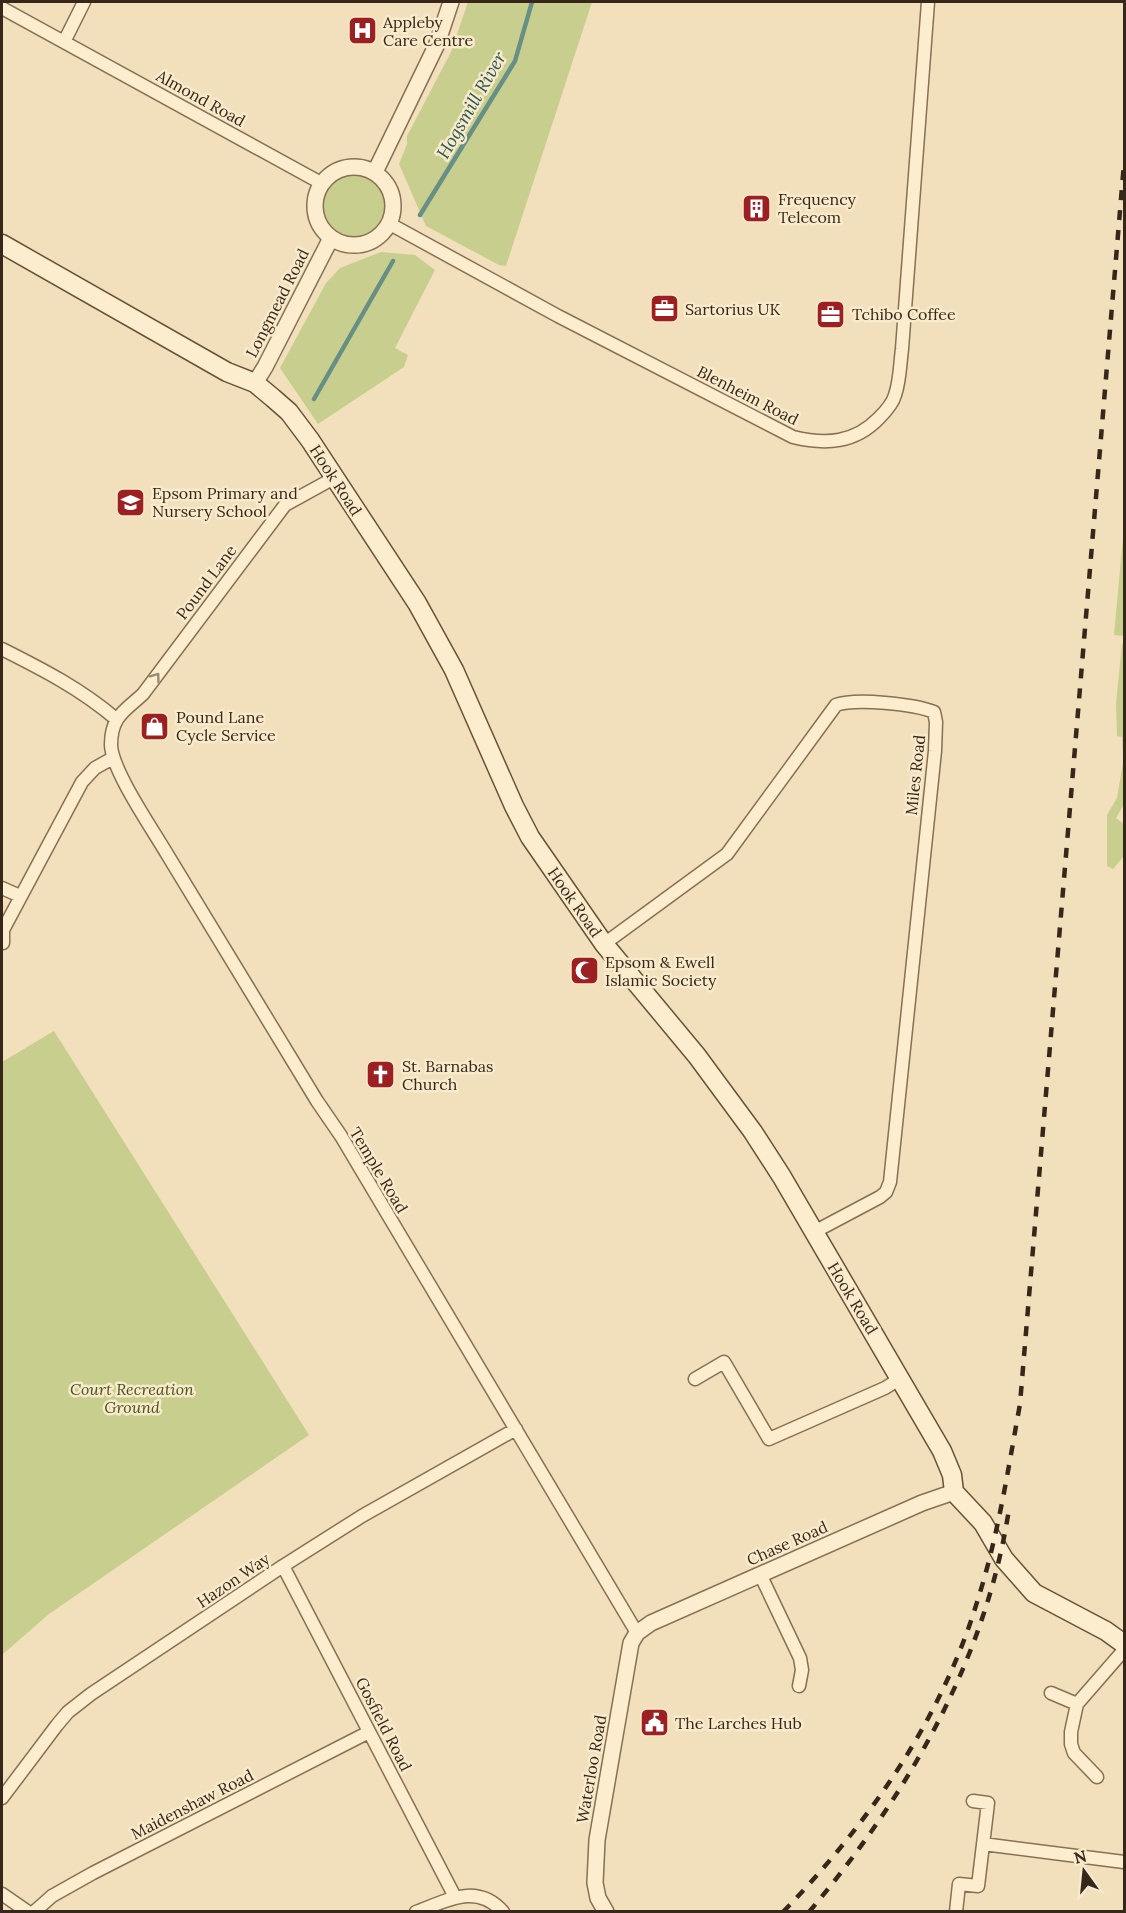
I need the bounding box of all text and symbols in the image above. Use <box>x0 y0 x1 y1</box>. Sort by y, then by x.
place label: Appleby Care Centre <box>382 12 474 50</box>
hospital icon: Appleby Care Centre <box>346 15 378 47</box>
water label: Hogsmill River <box>431 47 511 163</box>
street label: Almond Road <box>152 65 249 131</box>
place label: Frequency Telecom <box>778 189 857 227</box>
building icon: Frequency Telecom <box>741 192 773 224</box>
street label: Longmead Road <box>241 245 313 361</box>
office icon: Sartorius UK <box>648 293 680 325</box>
office icon: Tchibo Coffee <box>815 298 847 330</box>
place label: Sartorius UK <box>685 299 781 319</box>
place label: Tchibo Coffee <box>852 304 956 324</box>
street label: Blenheim Road <box>694 361 802 429</box>
street label: Hook Road <box>306 441 367 520</box>
place label: Epsom Primary and Nursery School <box>152 483 298 521</box>
school or university icon: Epsom Primary and Nursery School <box>115 486 147 518</box>
street label: Pound Lane <box>171 541 241 623</box>
one-way arrow <box>149 672 160 683</box>
place label: Pound Lane Cycle Service <box>176 707 276 745</box>
shop icon: Pound Lane Cycle Service <box>139 710 171 742</box>
street label: Miles Road <box>901 733 929 816</box>
street label: Hook Road <box>544 863 607 941</box>
place label: Epsom & Ewell Islamic Society <box>605 952 717 990</box>
mosque icon: Epsom & Ewell Islamic Society <box>568 955 600 987</box>
place label: St. Barnabas Church <box>402 1056 493 1094</box>
church icon: St. Barnabas Church <box>365 1059 397 1091</box>
street label: Temple Road <box>346 1124 413 1217</box>
street label: Hook Road <box>824 1258 883 1338</box>
park label: Court Recreation Ground <box>70 1379 194 1417</box>
street label: Chase Road <box>743 1516 831 1570</box>
street label: Hazon Way <box>193 1548 274 1612</box>
street label: Gosfield Road <box>352 1674 416 1775</box>
public building icon: The Larches Hub <box>638 1707 670 1739</box>
street label: Waterloo Road <box>572 1713 610 1825</box>
place label: The Larches Hub <box>675 1713 802 1733</box>
street label: Maidenshaw Road <box>128 1764 257 1843</box>
north arrow <box>1054 1841 1114 1901</box>
text: N <box>1072 1845 1089 1868</box>

